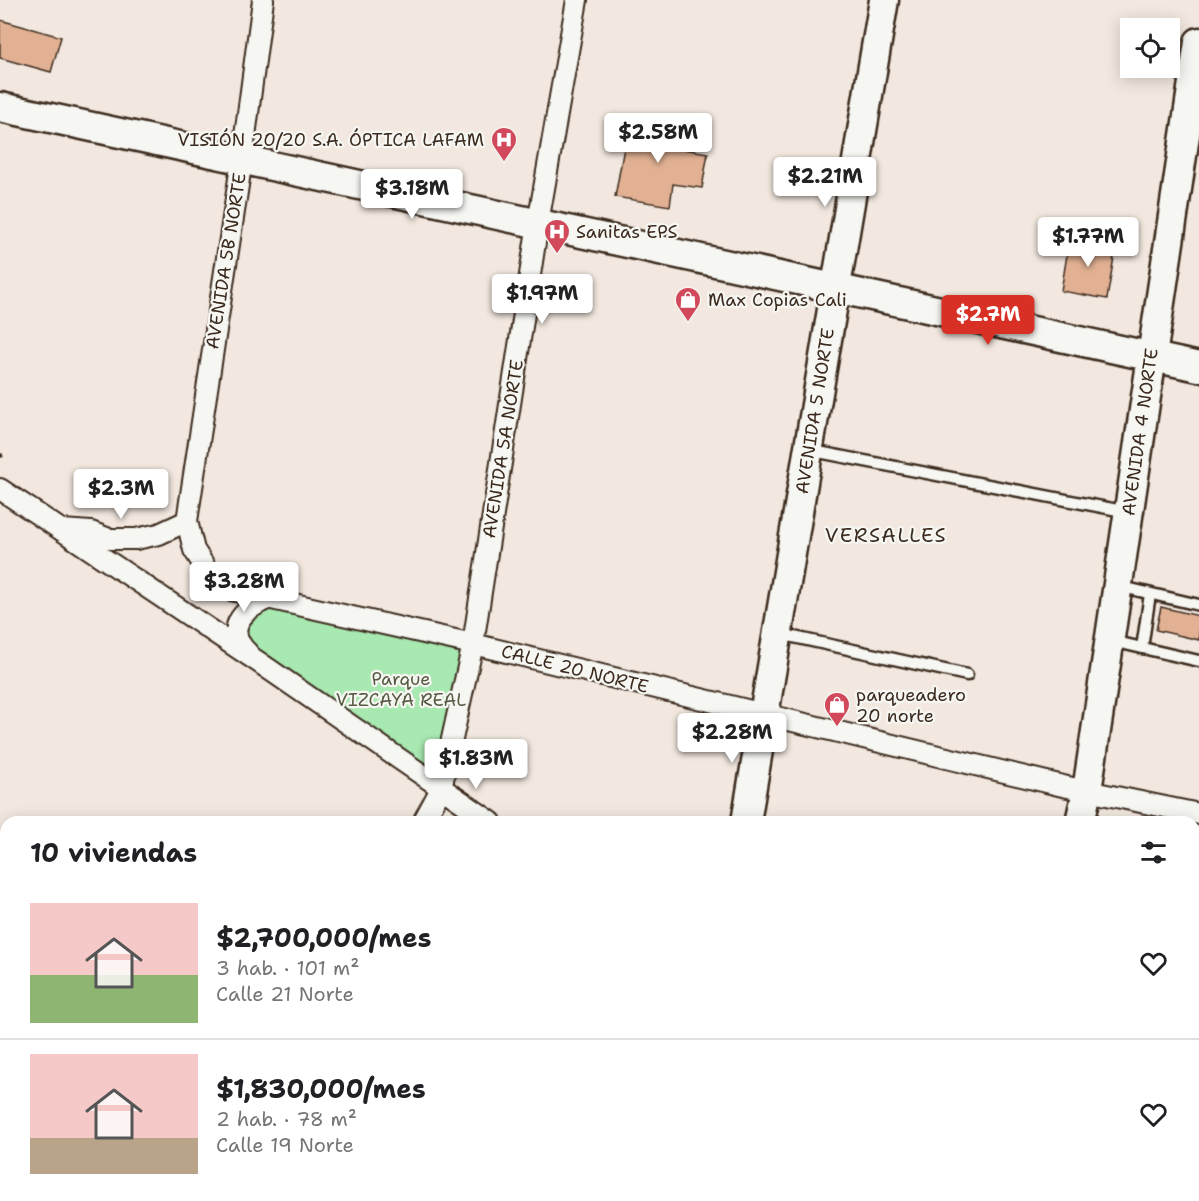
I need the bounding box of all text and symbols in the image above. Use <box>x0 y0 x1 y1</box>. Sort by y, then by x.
map controls <box>1120 18 1180 78</box>
button: locate <box>1120 18 1180 78</box>
pin: $2.58M <box>609 113 707 164</box>
text: $2.58M <box>618 119 698 145</box>
hospital icon: VISIÓN 20/20 S.A. ÓPTICA LAFAM <box>489 125 519 163</box>
place label: VISIÓN 20/20 S.A. ÓPTICA LAFAM <box>177 128 484 152</box>
pin: $2.21M <box>776 157 874 208</box>
text: $2.21M <box>787 163 863 189</box>
pin: $3.18M <box>363 169 461 220</box>
street label: AVENIDA 5B NORTE <box>200 171 252 351</box>
text: $3.18M <box>375 175 449 201</box>
hospital icon: Sanitas EPS <box>542 217 572 255</box>
pin: $1.77M <box>1039 217 1137 268</box>
place label: Sanitas EPS <box>576 220 678 244</box>
text: $1.77M <box>1052 223 1124 249</box>
pin: $1.97M <box>493 274 591 325</box>
text: $1.97M <box>506 280 578 306</box>
shop icon: Max Copias Cali <box>673 285 703 323</box>
place label: Max Copias Cali <box>708 288 847 312</box>
pin: $2.7M <box>946 295 1030 346</box>
text: $2.7M <box>955 301 1021 327</box>
street label: AVENIDA 5 NORTE <box>790 326 840 496</box>
street label: AVENIDA 4 NORTE <box>1116 347 1164 517</box>
street label: AVENIDA 5A NORTE <box>477 358 529 540</box>
pin: $2.3M <box>79 469 163 520</box>
text: $2.3M <box>87 475 155 501</box>
district label: VERSALLES <box>825 522 947 548</box>
pin: $3.28M <box>195 562 293 613</box>
text: $3.28M <box>204 568 284 594</box>
street label: CALLE 20 NORTE <box>499 639 651 699</box>
park label: Parque VIZCAYA REAL <box>336 667 466 712</box>
place label: parqueadero 20 norte <box>856 683 966 728</box>
shop icon: parqueadero 20 norte <box>822 690 852 728</box>
pin: $2.28M <box>683 713 781 764</box>
text: $2.28M <box>691 719 773 745</box>
pin: $1.83M <box>427 739 525 790</box>
text: $1.83M <box>439 745 513 771</box>
text: 10 viviendas <box>30 835 197 870</box>
icon: filters <box>1137 836 1170 869</box>
text: $2,700,000/mes <box>216 920 431 955</box>
icon: home <box>78 927 150 999</box>
icon: heart <box>1137 947 1170 980</box>
text: 3 hab. · 101 m² <box>216 955 359 981</box>
text: Calle 21 Norte <box>216 981 354 1007</box>
text: $1,830,000/mes <box>216 1071 426 1106</box>
icon: home <box>78 1078 150 1150</box>
icon: heart <box>1137 1098 1170 1131</box>
text: 2 hab. · 78 m² <box>216 1106 357 1132</box>
text: Calle 19 Norte <box>216 1132 354 1158</box>

